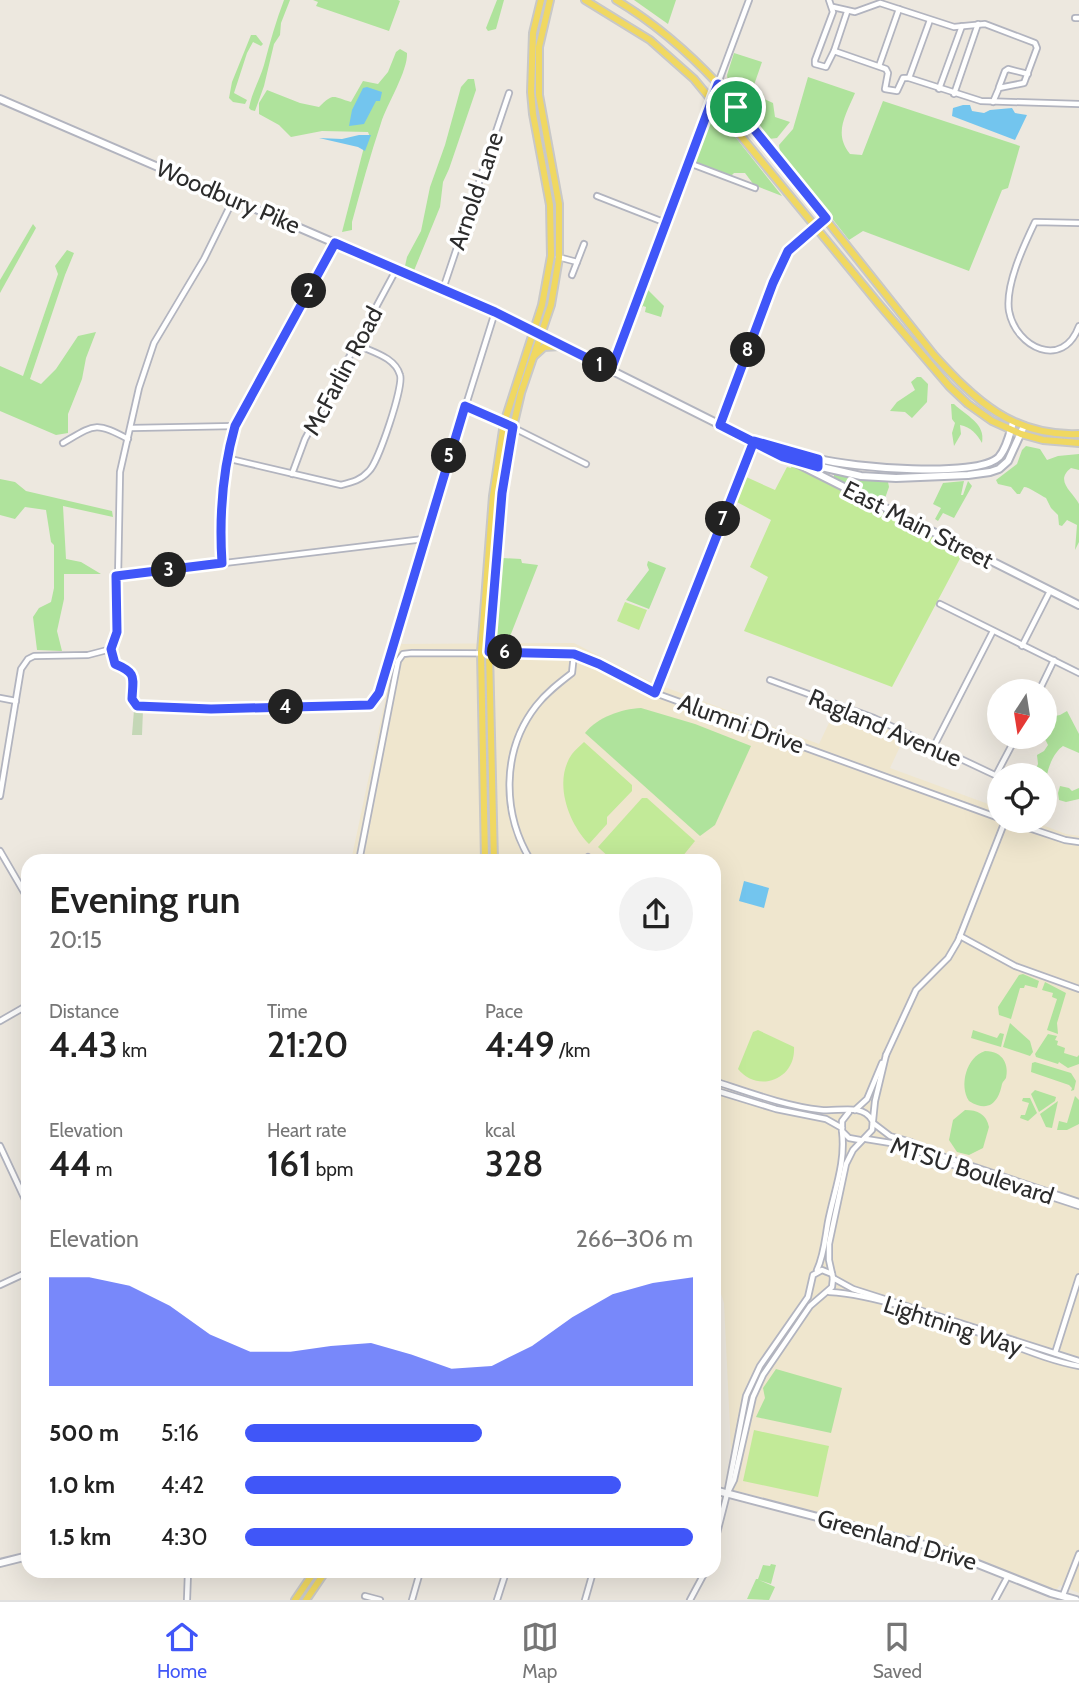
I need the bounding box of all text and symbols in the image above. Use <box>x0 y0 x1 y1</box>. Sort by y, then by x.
pin <box>706 77 766 137</box>
icon: arrive <box>717 88 755 126</box>
street label: Arnold Lane <box>442 128 509 253</box>
street label: Woodbury Pike <box>152 153 305 240</box>
pin: 2 <box>292 274 326 308</box>
text: 2 <box>303 279 314 302</box>
street label: McFarlin Road <box>296 301 389 440</box>
pin: 8 <box>730 332 766 368</box>
text: 8 <box>742 338 753 361</box>
pin: 1 <box>582 348 618 382</box>
text: 1 <box>596 353 603 376</box>
pin: 5 <box>432 438 466 474</box>
text: 5 <box>443 444 454 467</box>
street label: East Main Street <box>838 474 998 575</box>
pin: 7 <box>706 502 740 536</box>
text: 7 <box>718 507 727 530</box>
pin: 3 <box>152 552 186 588</box>
text: 3 <box>163 558 174 581</box>
pin: 6 <box>488 634 522 670</box>
text: 6 <box>499 640 510 663</box>
north arrow <box>987 679 1057 749</box>
map controls <box>987 679 1057 833</box>
street label: Ragland Avenue <box>804 682 966 773</box>
street label: Alumni Drive <box>674 687 808 760</box>
pin: 4 <box>268 690 304 724</box>
text: 4 <box>280 695 291 718</box>
button: locate <box>987 763 1057 833</box>
text: Evening run <box>49 876 241 923</box>
button: share <box>619 877 693 951</box>
text: 20:15 <box>49 926 102 954</box>
text: Distance <box>49 1000 119 1023</box>
text: Time <box>267 1000 307 1023</box>
text: Pace <box>485 1000 523 1023</box>
text: 4.43 <box>49 1023 118 1066</box>
text: 21:20 <box>267 1023 348 1066</box>
text: 4:49 <box>485 1023 555 1066</box>
text: km <box>118 1039 147 1062</box>
text: /km <box>555 1039 590 1062</box>
text: Elevation <box>49 1119 123 1142</box>
text: Heart rate <box>267 1119 347 1142</box>
text: kcal <box>485 1119 515 1142</box>
street label: MTSU Boulevard <box>887 1130 1058 1211</box>
text: 44 <box>49 1142 91 1185</box>
text: 161 <box>267 1142 311 1185</box>
text: 328 <box>485 1142 544 1185</box>
text: m <box>91 1158 112 1181</box>
text: bpm <box>311 1158 353 1181</box>
text: Elevation <box>49 1225 139 1253</box>
text: 266–306 m <box>576 1225 693 1253</box>
street label: Lightning Way <box>880 1289 1026 1362</box>
text: 500 m <box>49 1419 119 1447</box>
text: 5:16 <box>161 1419 199 1447</box>
text: 1.0 km <box>49 1471 115 1499</box>
text: 4:42 <box>161 1471 204 1499</box>
street label: Greenland Drive <box>814 1503 980 1576</box>
text: 1.5 km <box>49 1523 111 1551</box>
text: 4:30 <box>161 1523 208 1551</box>
tab: Home <box>157 1618 207 1683</box>
tab: Map <box>521 1618 559 1683</box>
tab: Saved <box>873 1618 922 1683</box>

